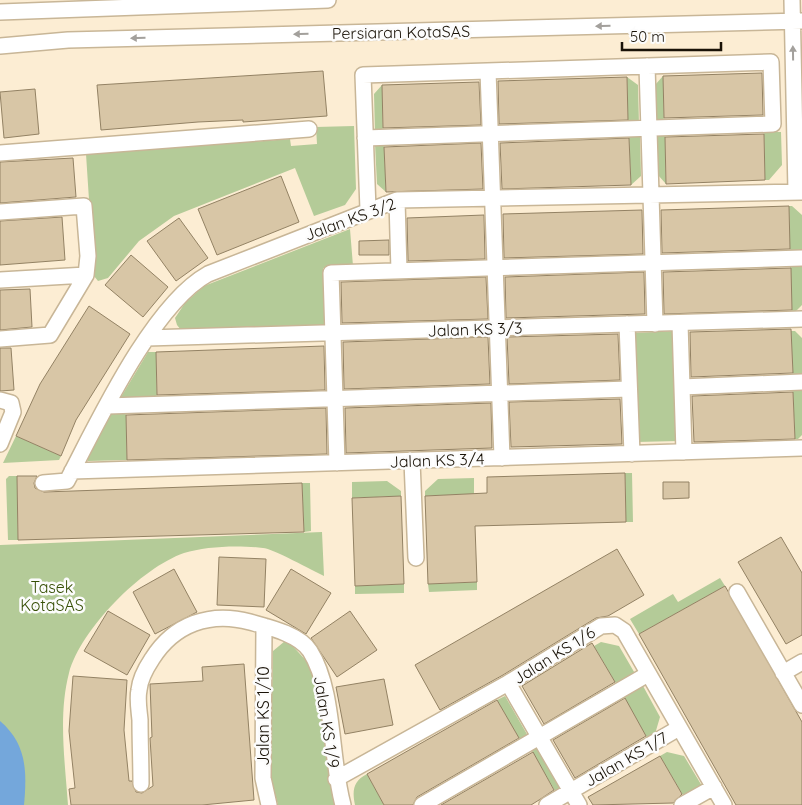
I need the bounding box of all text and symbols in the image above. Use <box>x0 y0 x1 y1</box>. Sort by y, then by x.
scale bar <box>622 20 721 52</box>
street label: Persiaran KotaSAS <box>332 21 470 43</box>
one-way arrow <box>595 23 611 31</box>
text: 50 m <box>630 27 665 46</box>
one-way arrow <box>293 30 309 38</box>
one-way arrow <box>130 35 146 43</box>
one-way arrow <box>789 45 797 61</box>
street label: Jalan KS 3/2 <box>302 193 398 245</box>
street label: Jalan KS 3/3 <box>427 317 523 341</box>
street label: Jalan KS 3/4 <box>389 448 485 472</box>
park label: Tasek KotaSAS <box>20 577 84 615</box>
street label: Jalan KS 1/6 <box>509 622 599 688</box>
street label: Jalan KS 1/10 <box>253 666 273 766</box>
street label: Jalan KS 1/9 <box>310 674 344 770</box>
street label: Jalan KS 1/7 <box>581 727 671 791</box>

